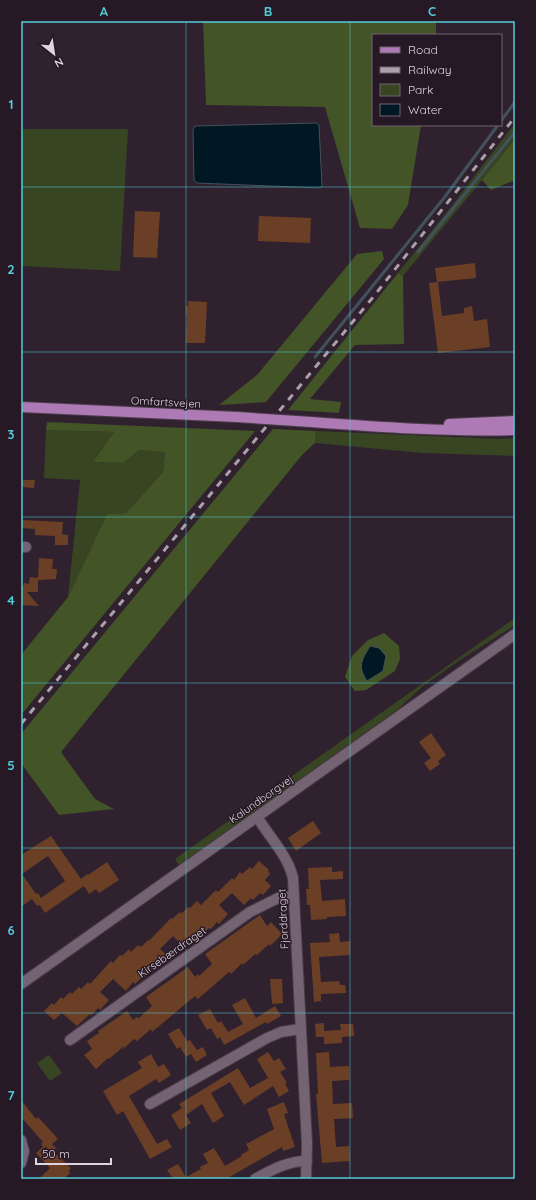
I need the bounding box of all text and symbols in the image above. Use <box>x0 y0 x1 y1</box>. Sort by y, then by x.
text: A <box>100 3 109 19</box>
text: B <box>264 3 272 19</box>
text: C <box>428 3 436 19</box>
north arrow <box>34 34 74 74</box>
legend <box>372 34 502 126</box>
text: Road <box>408 42 438 57</box>
text: N <box>52 55 66 71</box>
text: Railway <box>408 62 452 77</box>
text: Park <box>408 82 433 97</box>
text: 1 <box>8 96 14 112</box>
text: Water <box>408 102 443 117</box>
text: 2 <box>7 261 15 277</box>
street label: Omfartsvejen <box>131 393 201 411</box>
text: 3 <box>8 426 15 442</box>
text: 4 <box>7 592 15 608</box>
text: 5 <box>7 757 15 773</box>
street label: Kalundborgvej <box>226 772 296 826</box>
street label: Fjorddraget <box>274 888 292 950</box>
text: 6 <box>7 922 15 938</box>
street label: Kirsebærdraget <box>135 923 209 981</box>
text: 7 <box>7 1087 15 1103</box>
scale bar <box>36 1140 111 1166</box>
text: 50 m <box>42 1146 70 1161</box>

